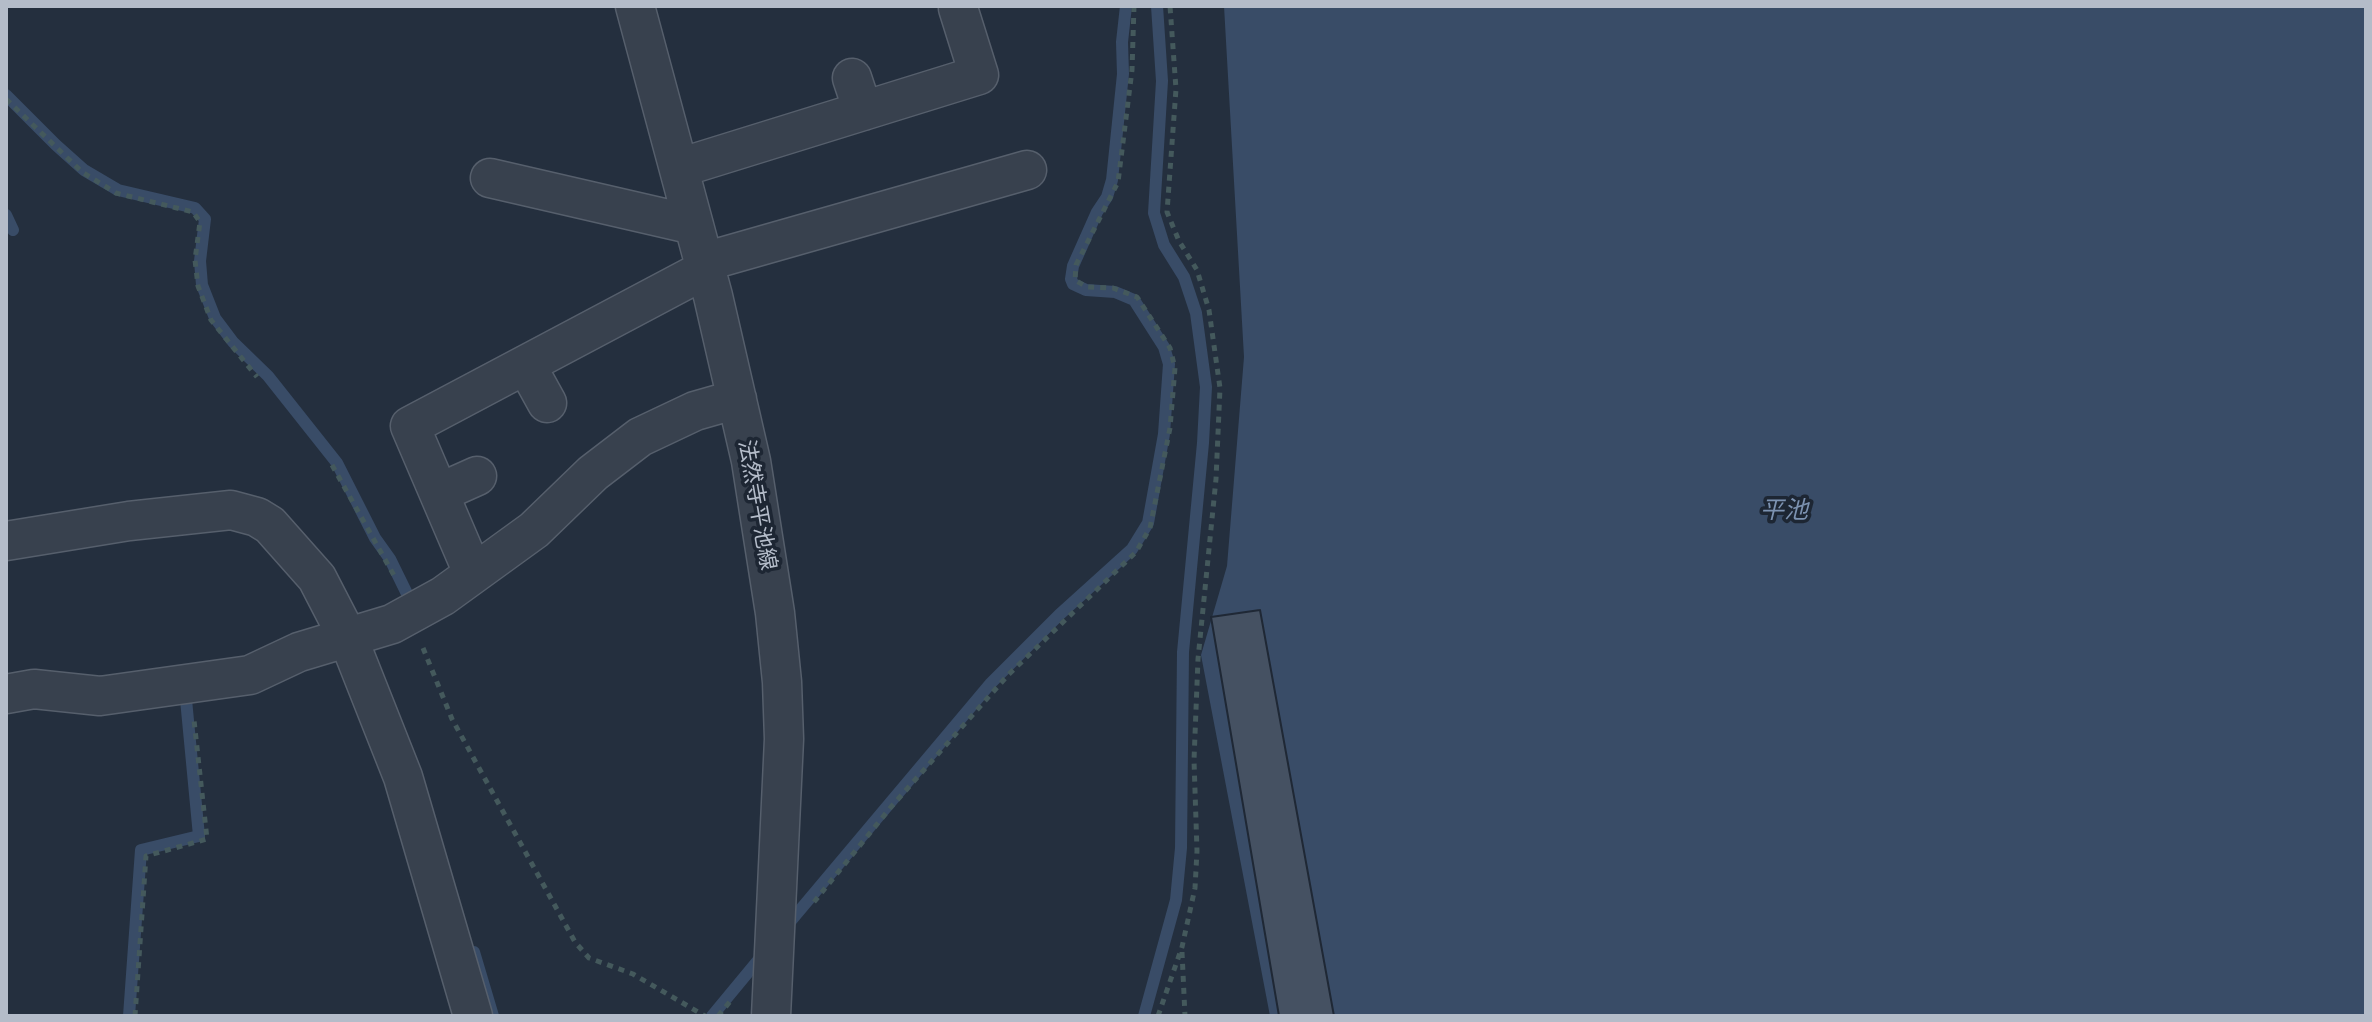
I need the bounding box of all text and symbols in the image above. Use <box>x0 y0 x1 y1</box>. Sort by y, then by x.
street label: 法然寺平池線 <box>733 438 781 572</box>
water label: 平池 <box>1760 497 1808 525</box>

